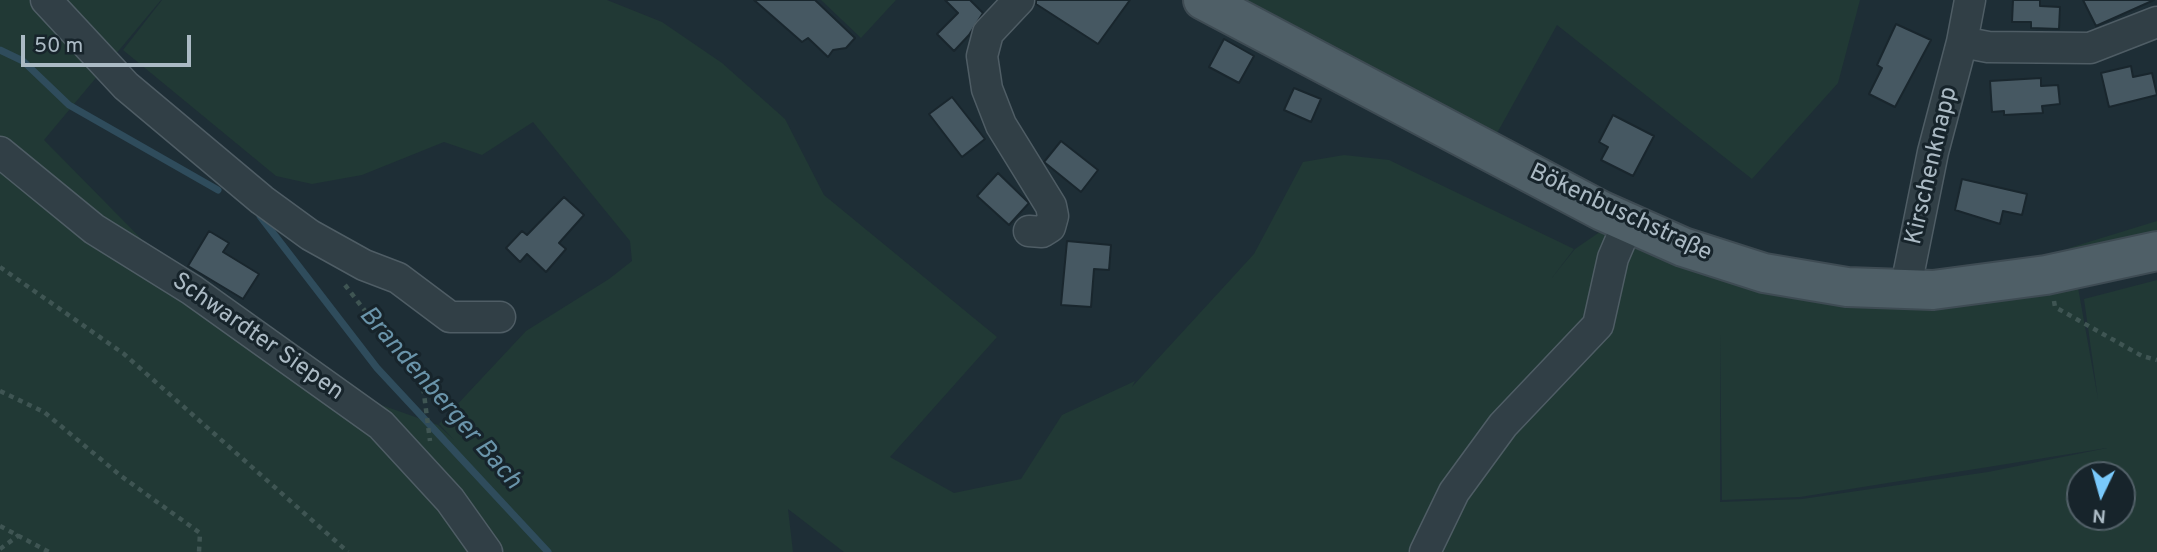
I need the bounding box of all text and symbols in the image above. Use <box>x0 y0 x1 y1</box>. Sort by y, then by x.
scale bar <box>24 21 194 65</box>
text: 50 m <box>34 33 83 60</box>
street label: Kirschenknapp <box>1901 84 1965 248</box>
street label: Bökenbuschstraße <box>1524 159 1716 269</box>
street label: Schwardter Siepen <box>166 268 348 408</box>
water label: Brandenberger Bach <box>351 301 527 497</box>
north arrow <box>2066 461 2136 531</box>
text: N <box>2091 502 2107 527</box>

